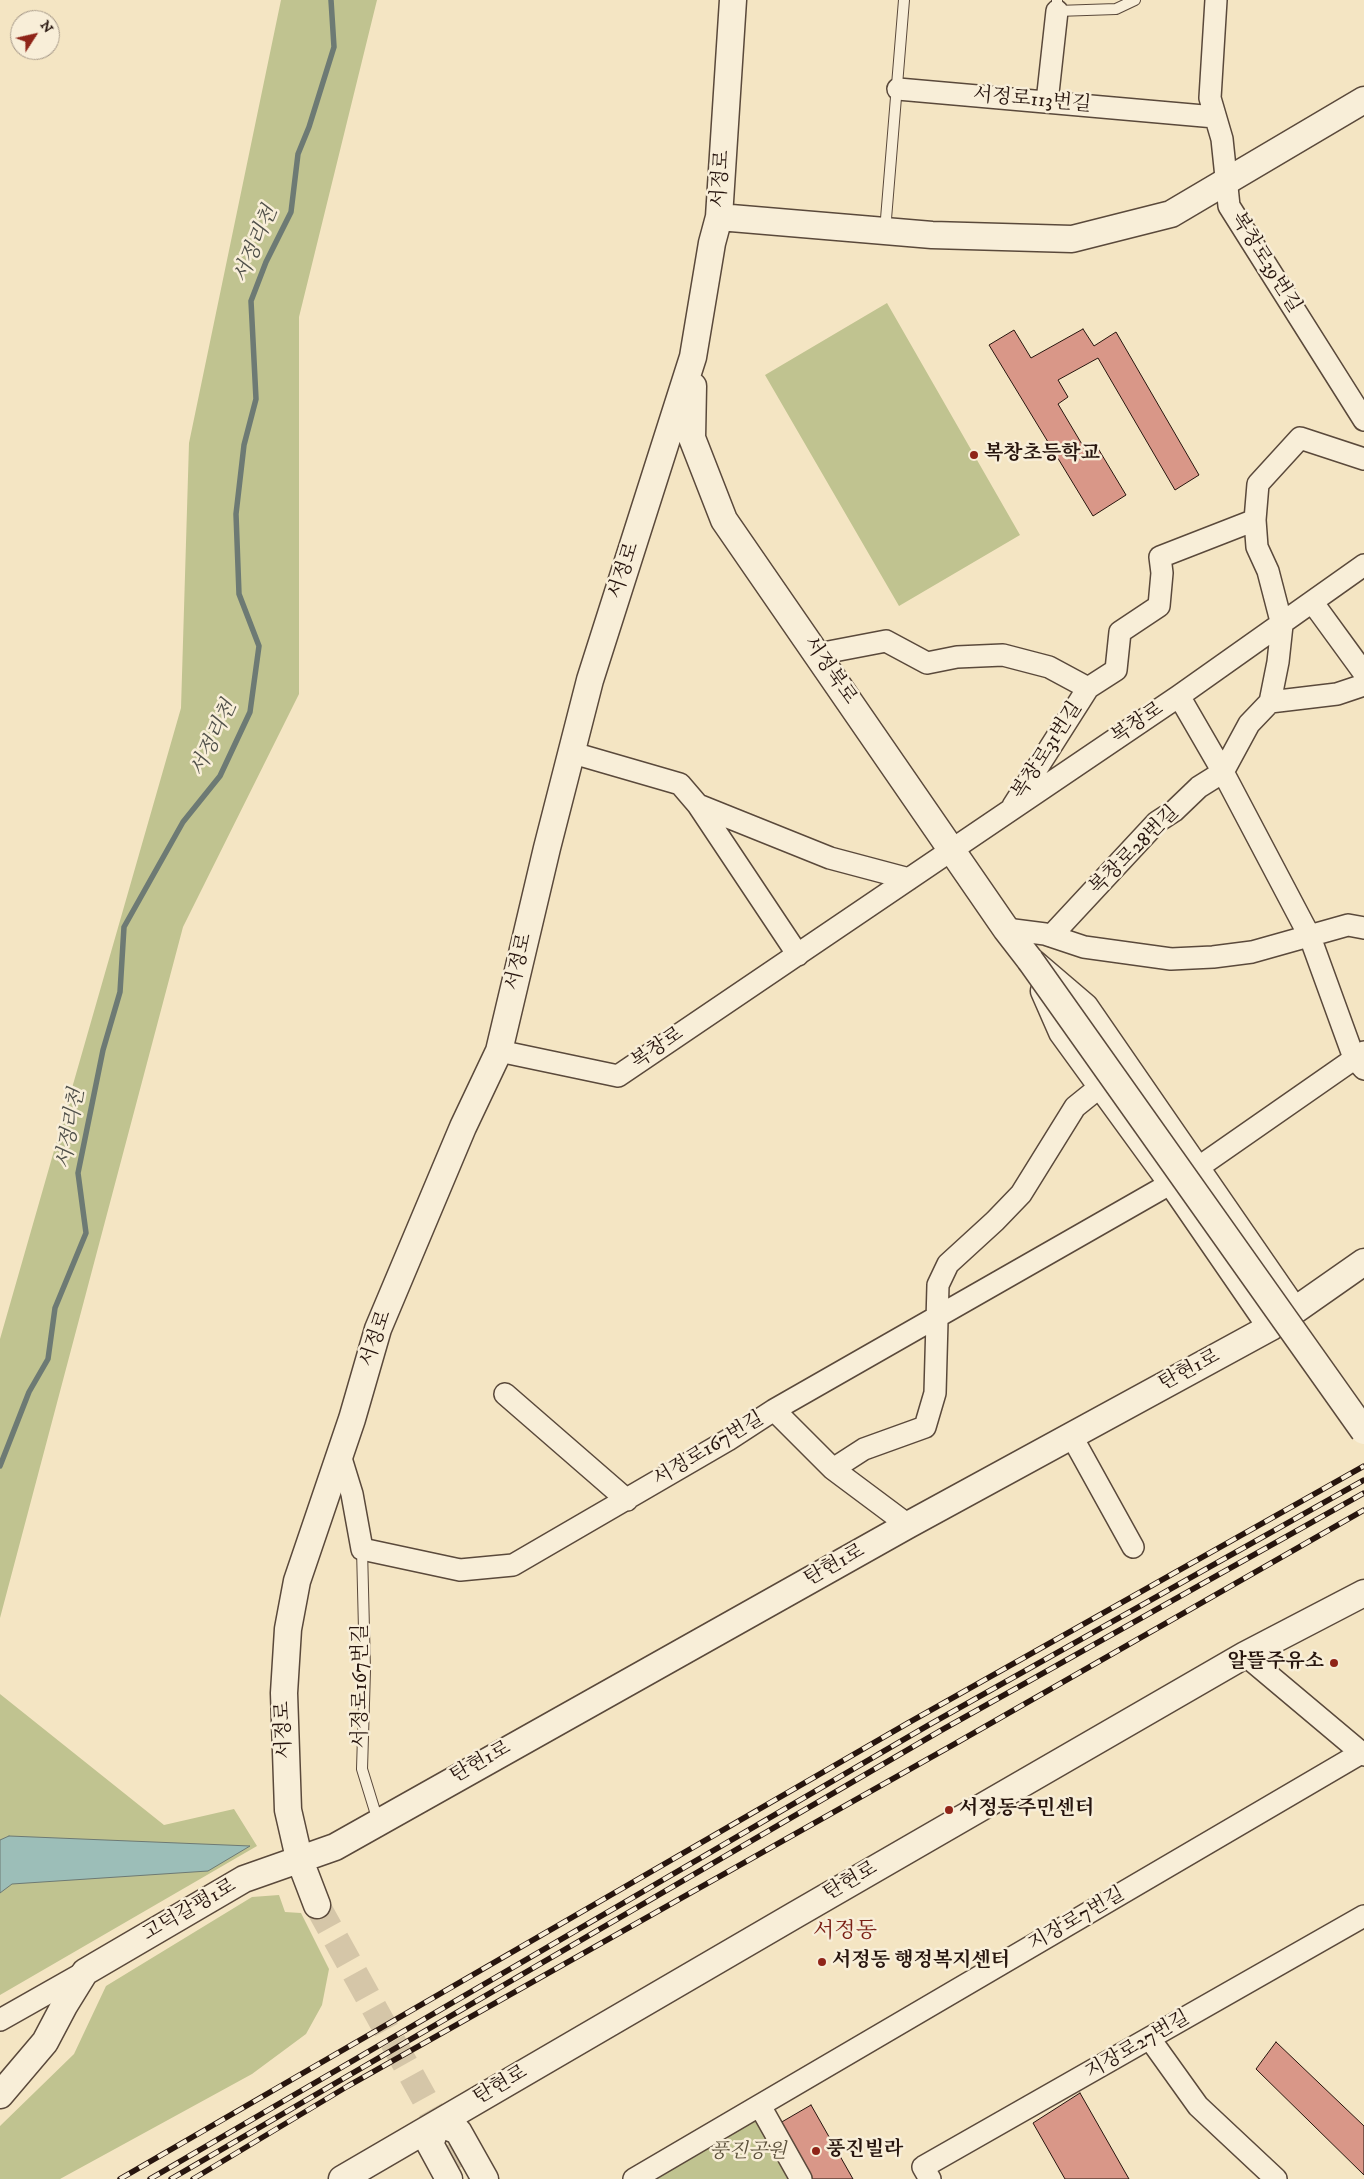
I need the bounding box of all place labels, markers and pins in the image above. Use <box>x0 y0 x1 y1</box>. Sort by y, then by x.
place label: 복창초등학교 <box>984 443 1100 467</box>
marker: 복창초등학교 <box>968 449 980 461</box>
place label: 알뜰주유소 <box>1227 1651 1324 1675</box>
marker: 알뜰주유소 <box>1328 1657 1340 1669</box>
place label: 서정동주민센터 <box>959 1798 1094 1822</box>
marker: 서정동주민센터 <box>943 1804 955 1816</box>
place label: 서정동 행정복지센터 <box>832 1950 1010 1974</box>
marker: 서정동 행정복지센터 <box>816 1956 828 1968</box>
place label: 풍진빌라 <box>826 2139 903 2163</box>
marker: 풍진빌라 <box>810 2145 822 2157</box>

